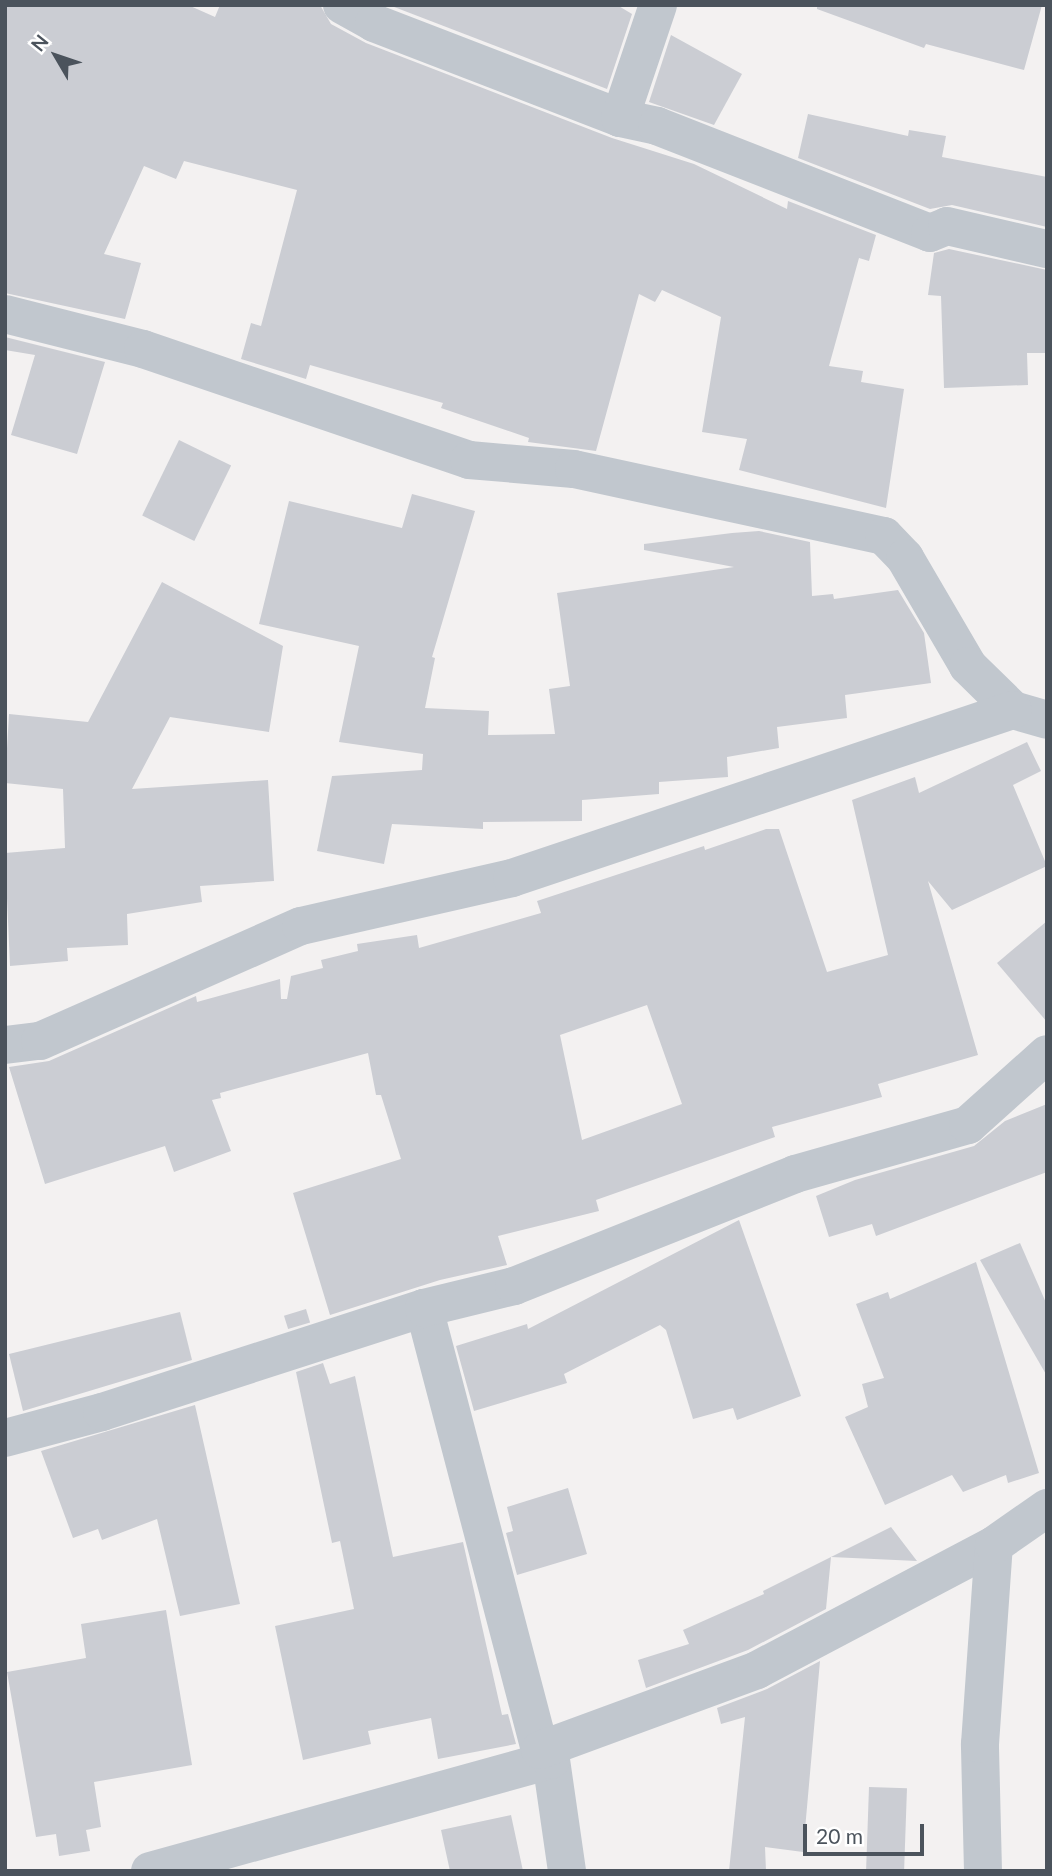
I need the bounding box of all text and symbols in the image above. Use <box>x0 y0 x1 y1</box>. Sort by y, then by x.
north arrow <box>21 21 91 91</box>
text: N <box>26 30 53 55</box>
scale bar <box>807 1810 928 1854</box>
text: 20 m <box>816 1823 863 1848</box>

